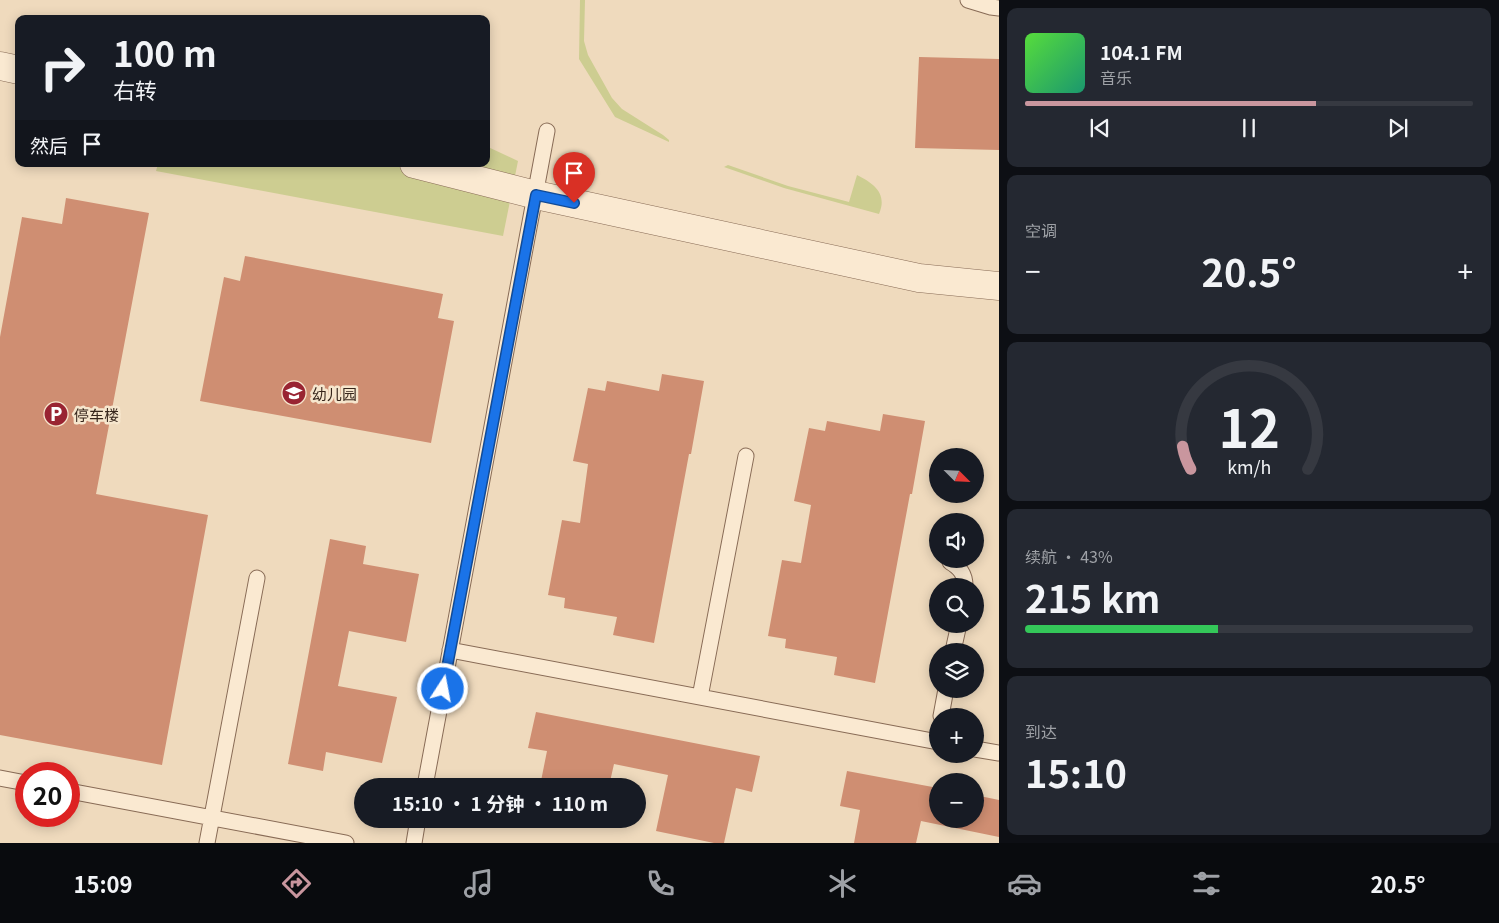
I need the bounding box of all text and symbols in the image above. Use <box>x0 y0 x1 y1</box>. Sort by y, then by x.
text: 100 m <box>113 26 217 77</box>
icon: right <box>30 35 95 100</box>
text: 104.1 FM <box>1100 38 1183 65</box>
text: 音乐 <box>1100 65 1132 89</box>
text: 右转 <box>113 73 157 105</box>
icon: previous <box>1086 114 1114 142</box>
icon: pause <box>1235 114 1263 142</box>
icon: next <box>1384 114 1412 142</box>
icon: arrive <box>78 130 106 158</box>
text: 然后 <box>30 131 68 158</box>
pin <box>553 152 595 203</box>
icon: arrive <box>560 159 588 187</box>
text: 空调 <box>1025 218 1057 242</box>
text: 20.5° <box>1202 243 1296 298</box>
text: − <box>1025 250 1041 290</box>
text: + <box>1457 250 1473 290</box>
school or university icon: 幼儿园 <box>281 380 307 406</box>
place label: 幼儿园 <box>312 383 357 404</box>
text: 12 <box>1218 388 1280 463</box>
parking icon: 停车楼 <box>43 401 69 427</box>
place label: 停车楼 <box>74 404 119 425</box>
north arrow <box>929 448 984 502</box>
map controls <box>929 448 984 828</box>
text: km/h <box>1227 453 1271 479</box>
button: sound <box>929 513 984 568</box>
text: 续航 · 43% <box>1025 544 1113 568</box>
text: 215 km <box>1025 569 1160 624</box>
button: search <box>929 578 984 633</box>
button: layers <box>929 643 984 698</box>
position arrow <box>416 662 468 714</box>
button: + <box>929 708 984 763</box>
text: 到达 <box>1025 719 1057 743</box>
text: 15:10 <box>1025 744 1127 799</box>
speed limit sign: 20 <box>15 762 80 827</box>
button: − <box>929 773 984 828</box>
text: 15:10 · 1 分钟 · 110 m <box>392 789 608 816</box>
icon: directions <box>279 866 314 901</box>
icon: music <box>461 866 496 901</box>
icon: phone <box>643 866 678 901</box>
icon: climate <box>825 866 860 901</box>
icon: car <box>1007 866 1042 901</box>
icon: filters <box>1189 866 1224 901</box>
text: 15:09 <box>73 867 133 899</box>
text: 20.5° <box>1371 867 1426 899</box>

